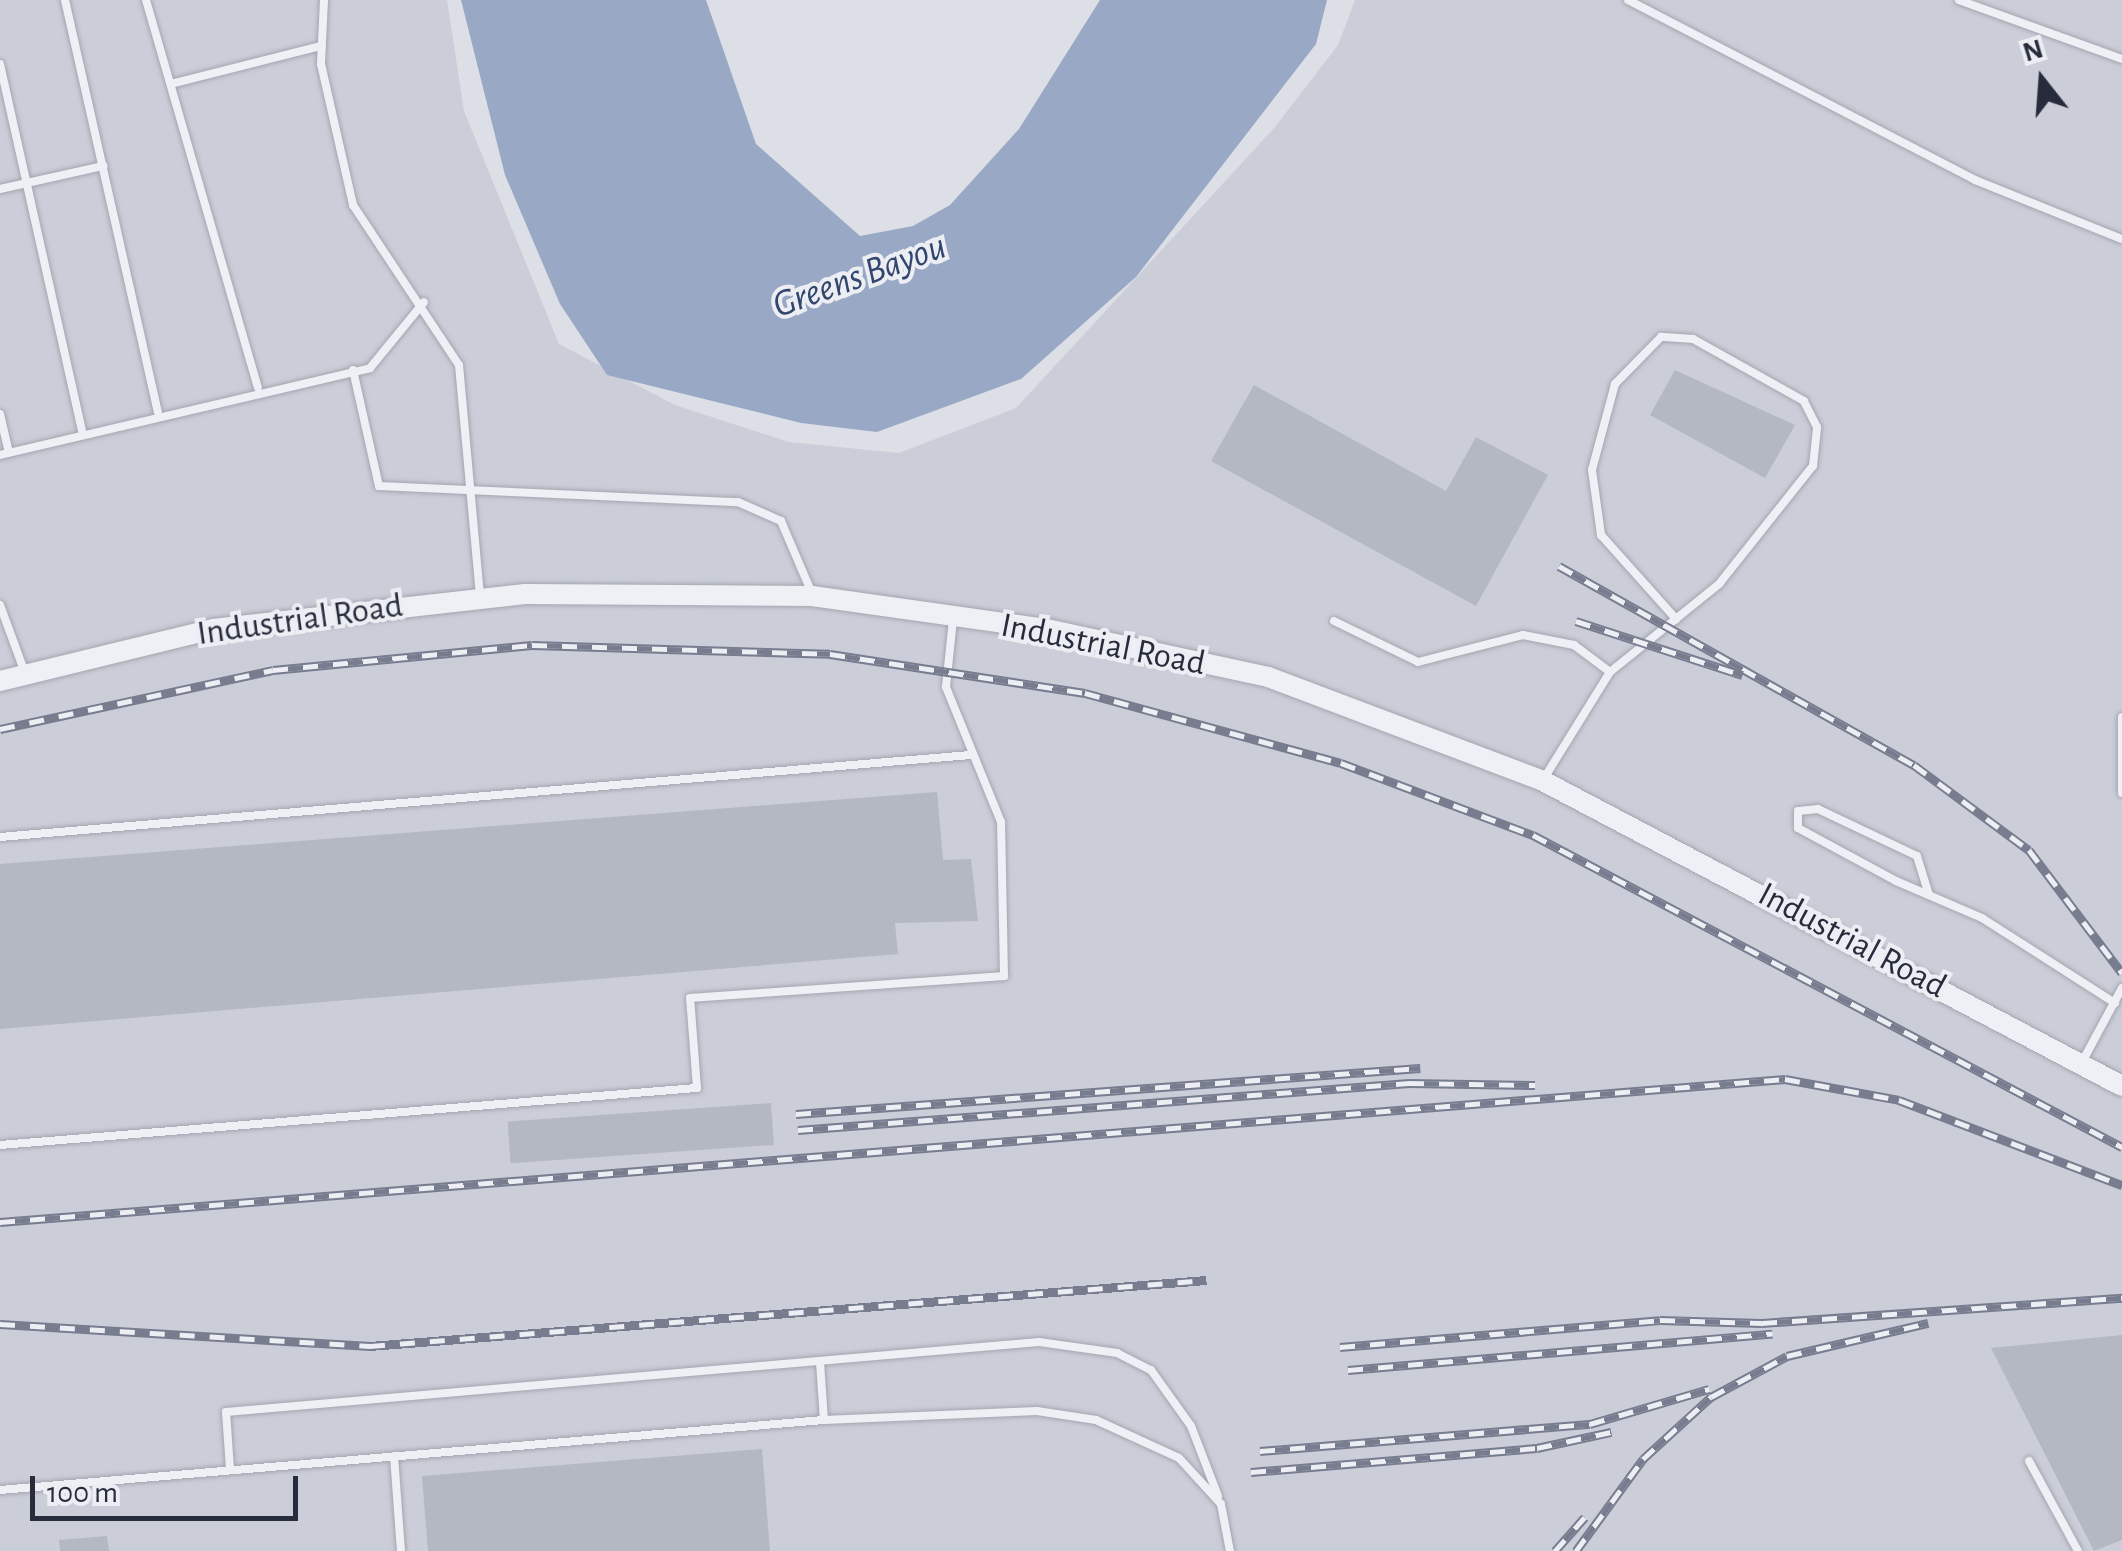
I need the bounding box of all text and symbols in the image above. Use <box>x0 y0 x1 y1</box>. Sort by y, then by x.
north arrow <box>1992 30 2092 130</box>
text: N <box>2020 35 2047 68</box>
water label: Greens Bayou <box>767 225 953 329</box>
street label: Industrial Road <box>195 585 405 655</box>
street label: Industrial Road <box>997 605 1209 685</box>
street label: Industrial Road <box>1751 874 1953 1008</box>
scale bar <box>35 1456 302 1518</box>
text: 100 m <box>47 1478 118 1508</box>

